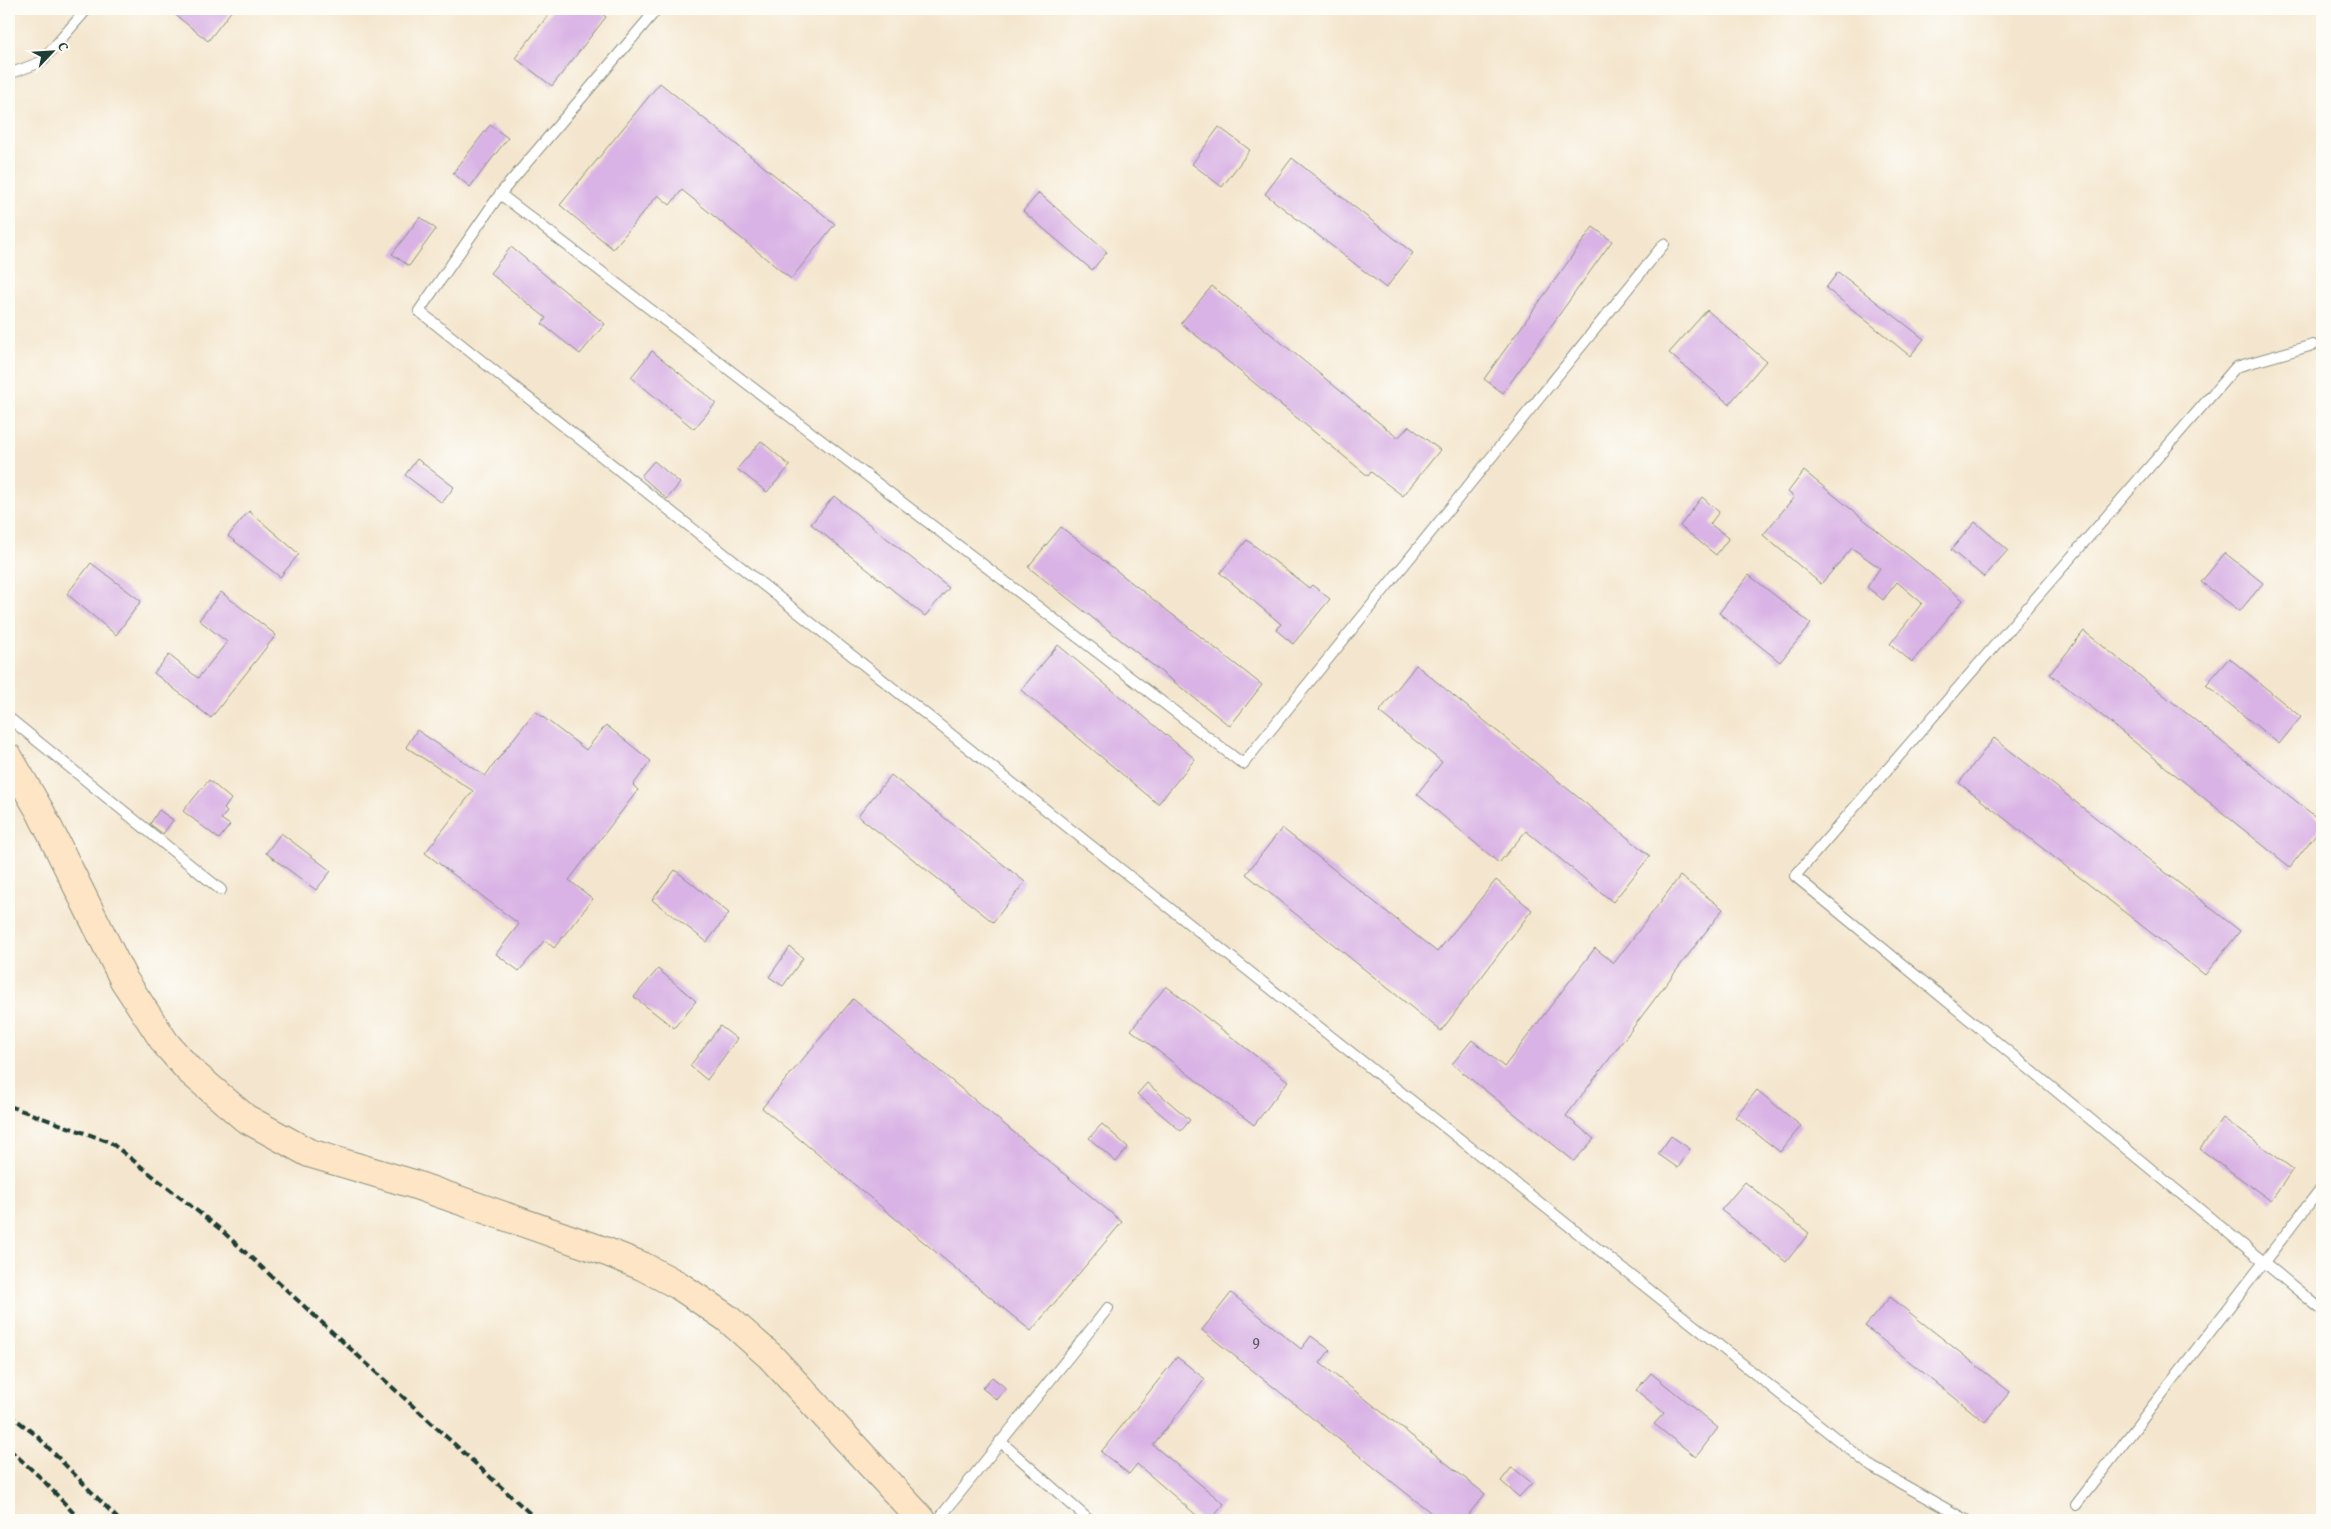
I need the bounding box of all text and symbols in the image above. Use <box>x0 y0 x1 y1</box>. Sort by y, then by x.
north arrow <box>28 28 78 78</box>
text: С <box>53 39 75 54</box>
house number: 9 <box>1252 1331 1260 1355</box>

